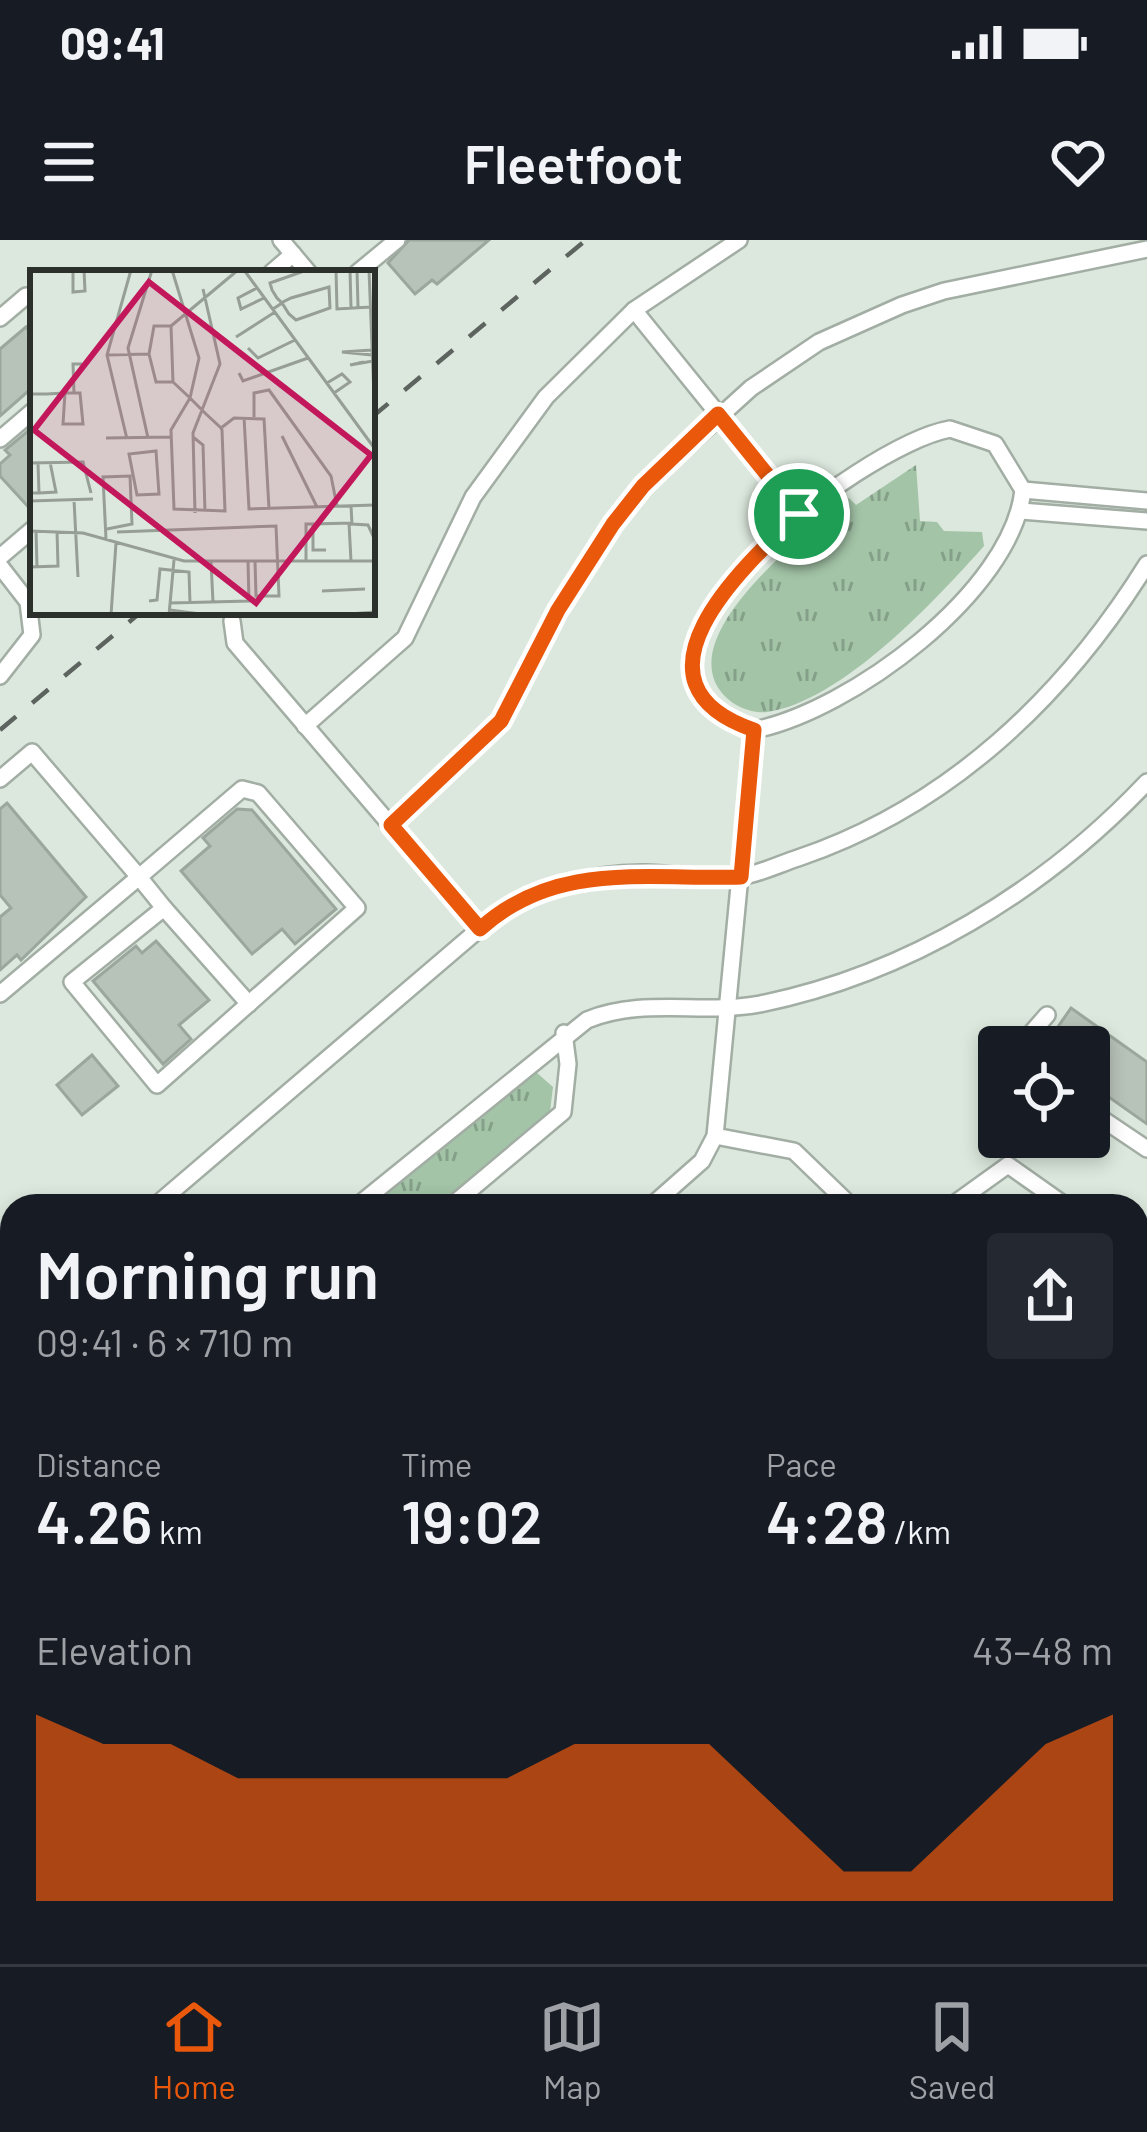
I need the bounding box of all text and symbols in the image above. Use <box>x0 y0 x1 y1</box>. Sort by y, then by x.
text: 09:41 <box>60 15 165 69</box>
icon: menu <box>36 129 102 195</box>
icon: heart <box>1045 129 1111 195</box>
text: Fleetfoot <box>464 130 683 195</box>
inset map <box>30 270 375 615</box>
pin <box>748 463 850 565</box>
icon: arrive <box>766 481 832 547</box>
map controls <box>978 1026 1110 1158</box>
button: locate <box>978 1026 1110 1158</box>
text: Morning run <box>36 1233 379 1312</box>
button: share <box>987 1233 1113 1359</box>
text: 09:41 · 6 × 710 m <box>36 1318 293 1365</box>
text: Distance <box>36 1444 162 1484</box>
text: Time <box>401 1444 472 1484</box>
text: Pace <box>766 1444 837 1484</box>
text: 4.26 <box>36 1484 152 1556</box>
text: 19:02 <box>401 1484 542 1556</box>
text: 4:28 <box>766 1484 887 1556</box>
text: km <box>152 1511 203 1551</box>
text: /km <box>887 1511 951 1551</box>
text: Elevation <box>36 1626 193 1673</box>
text: 43–48 m <box>972 1626 1113 1673</box>
tab: Home <box>152 1994 236 2106</box>
tab: Map <box>539 1994 605 2106</box>
tab: Saved <box>909 1994 995 2106</box>

